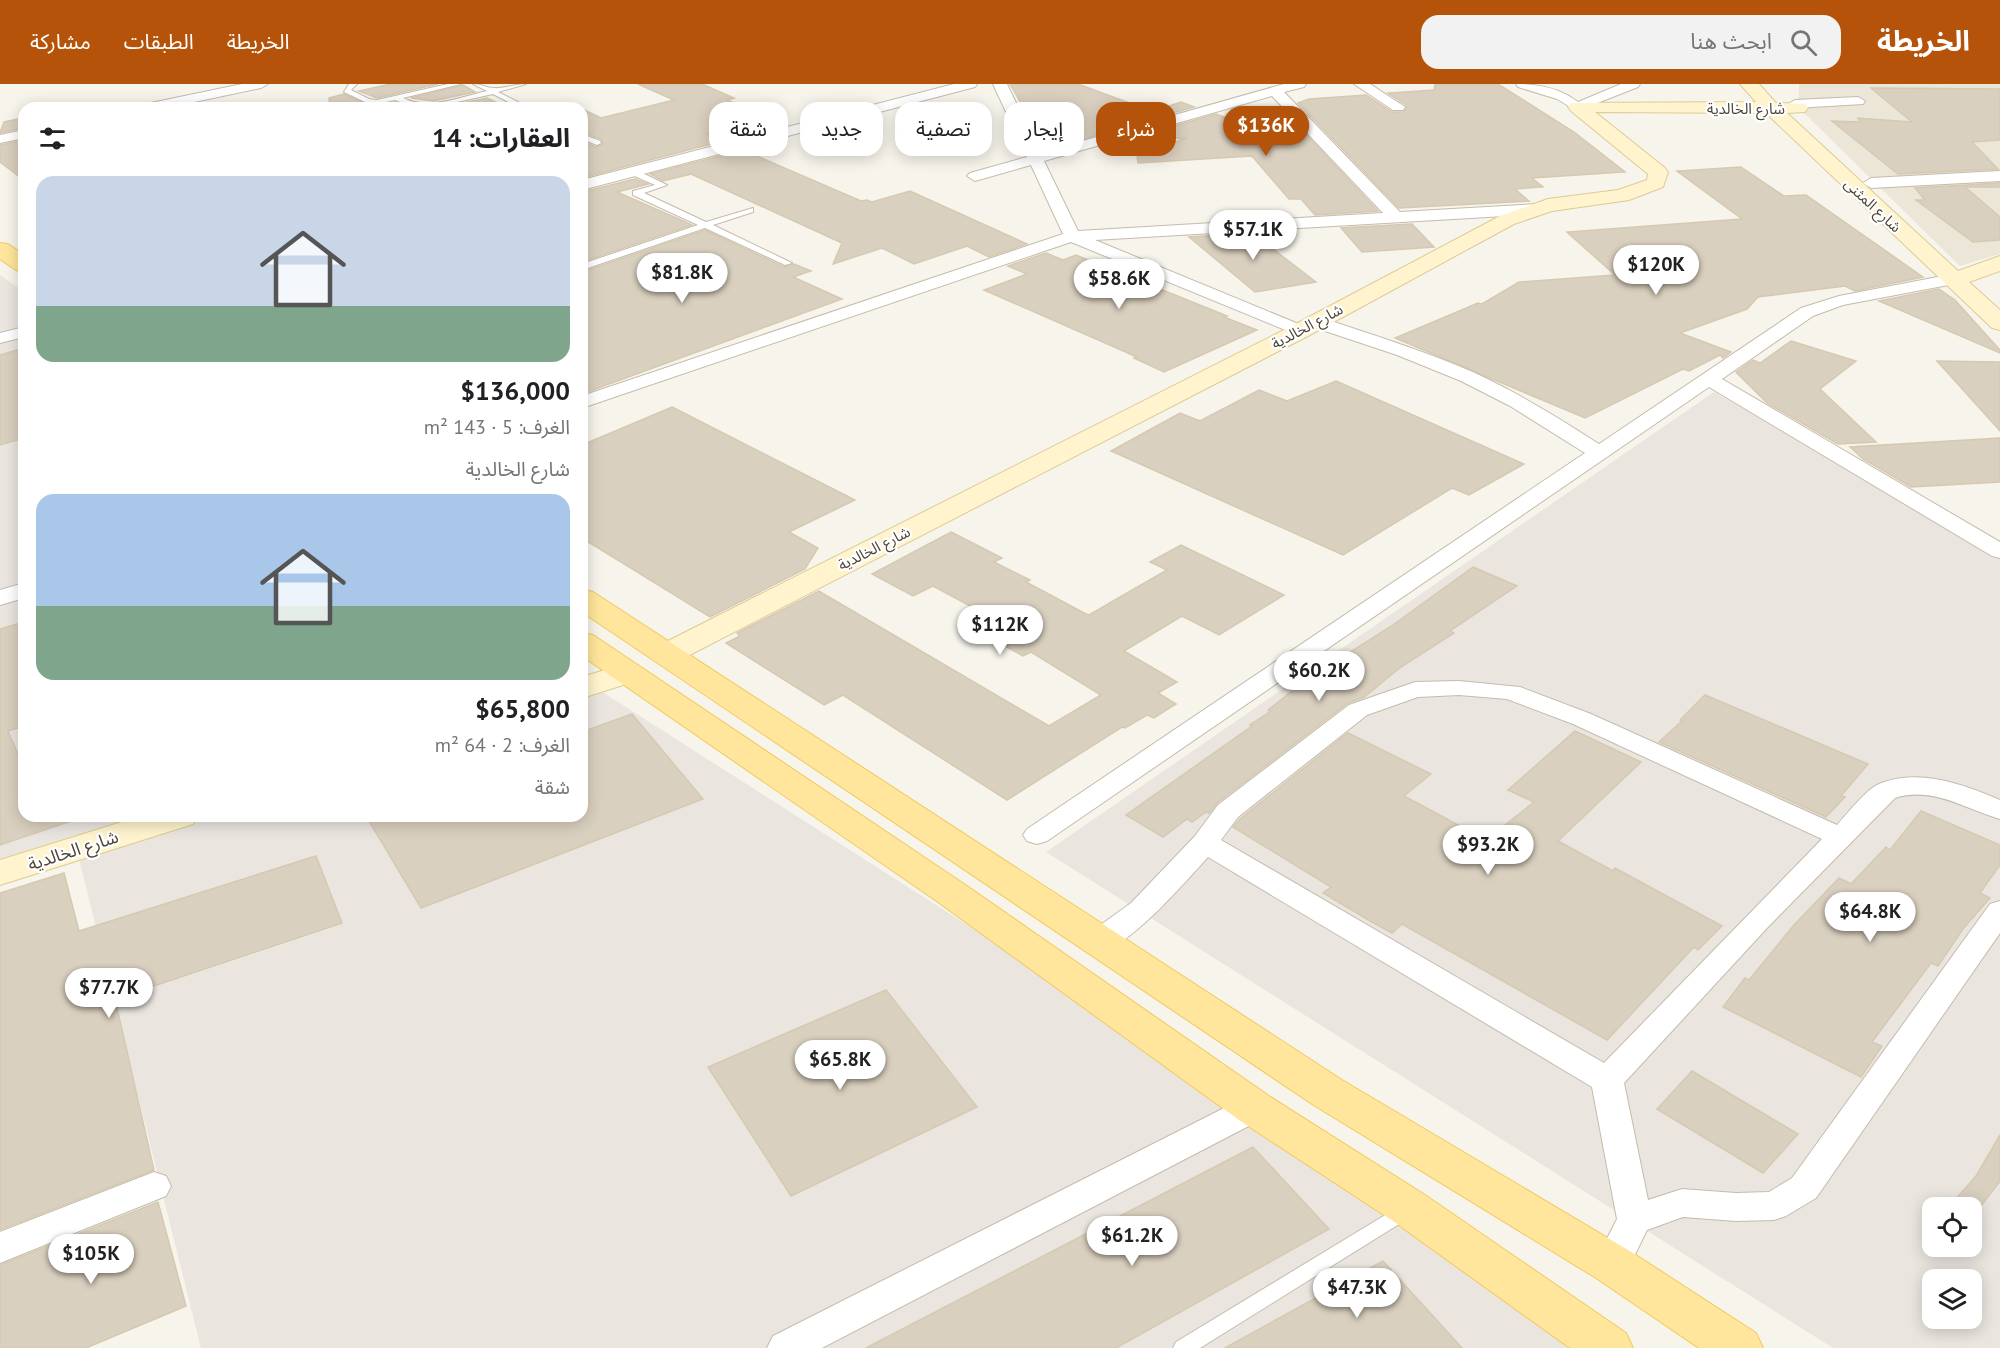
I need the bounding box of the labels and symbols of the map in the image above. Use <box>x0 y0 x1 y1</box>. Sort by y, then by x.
street label: شارع الخالدية <box>1707 99 1785 121</box>
pin: $136K <box>1224 106 1308 157</box>
street label: شارع المثنى <box>1838 174 1906 239</box>
pin: $57.1K <box>1204 210 1302 261</box>
pin: $120K <box>1614 245 1698 296</box>
pin: $81.8K <box>633 253 731 304</box>
pin: $58.6K <box>1070 259 1168 310</box>
street label: شارع الخالدية <box>1268 299 1348 355</box>
street label: شارع الخالدية <box>835 522 915 577</box>
pin: $112K <box>958 605 1042 656</box>
pin: $60.2K <box>1270 651 1368 702</box>
street label: شارع الخالدية <box>25 825 122 878</box>
pin: $93.2K <box>1439 825 1537 876</box>
pin: $64.8K <box>1821 892 1919 943</box>
pin: $77.7K <box>60 968 158 1019</box>
pin: $65.8K <box>791 1040 889 1091</box>
pin: $61.2K <box>1083 1216 1181 1267</box>
pin: $105K <box>49 1234 133 1285</box>
pin: $47.3K <box>1308 1268 1406 1319</box>

